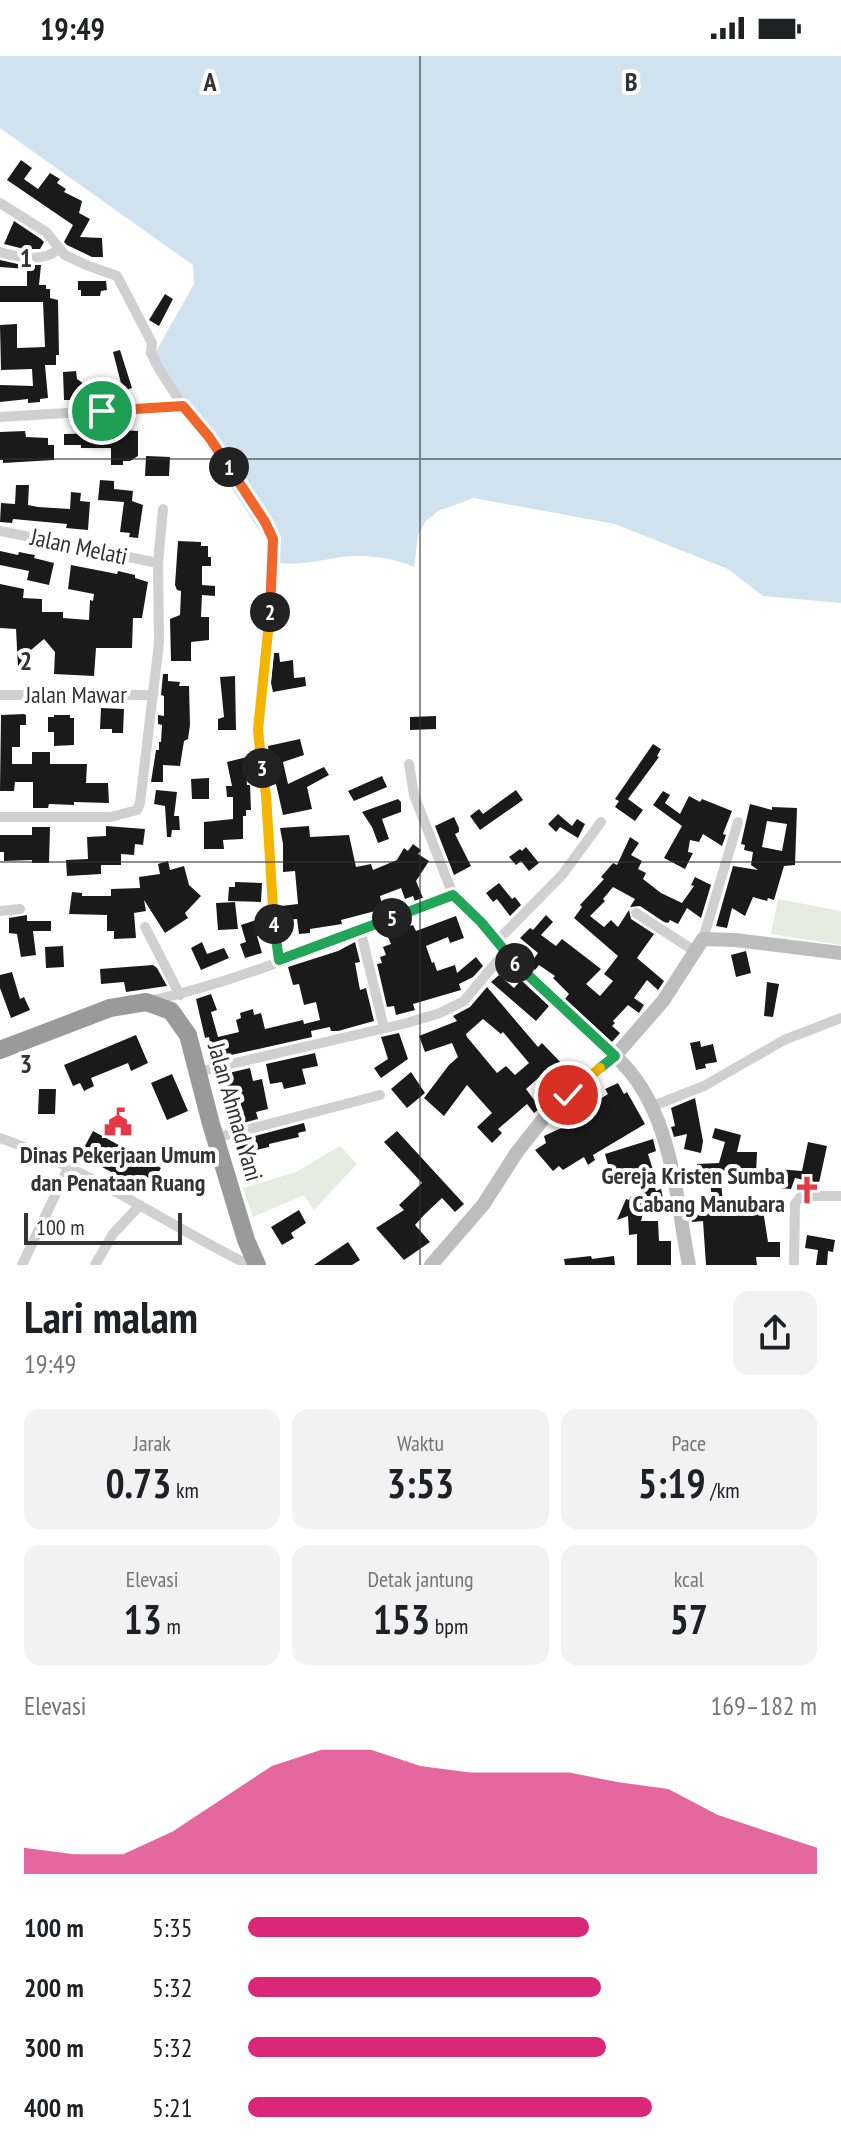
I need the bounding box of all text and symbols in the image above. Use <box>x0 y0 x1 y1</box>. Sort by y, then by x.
text: 19:49 <box>40 9 105 48</box>
text: A <box>202 65 217 98</box>
text: B <box>625 65 638 98</box>
text: 1 <box>20 241 32 274</box>
pin <box>68 377 136 445</box>
icon: arrive <box>80 389 124 433</box>
pin: 1 <box>209 447 249 487</box>
text: 1 <box>224 453 234 481</box>
street label: Jalan Melati <box>27 521 130 572</box>
pin: 2 <box>250 592 290 632</box>
text: 2 <box>265 598 275 626</box>
text: 2 <box>20 644 32 677</box>
street label: Jalan Mawar <box>24 679 127 710</box>
pin: 3 <box>242 748 282 788</box>
text: 3 <box>257 754 267 782</box>
pin: 5 <box>372 898 412 938</box>
pin: 4 <box>254 904 294 944</box>
text: 5 <box>387 904 397 932</box>
text: 4 <box>269 910 279 938</box>
pin: 6 <box>495 943 535 983</box>
text: 6 <box>510 949 520 977</box>
street label: Jalan Ahmad Yani <box>201 1038 270 1185</box>
text: 3 <box>20 1047 32 1080</box>
pin <box>534 1061 602 1129</box>
icon: check <box>546 1073 590 1117</box>
public building icon: Dinas Pekerjaan Umum dan Penataan Ruang <box>103 1107 133 1137</box>
place label: Dinas Pekerjaan Umum dan Penataan Ruang <box>20 1139 216 1198</box>
place label: Gereja Kristen Sumba Cabang Manubara <box>602 1160 785 1219</box>
church icon: Gereja Kristen Sumba Cabang Manubara <box>792 1175 822 1205</box>
scale bar <box>24 1209 182 1245</box>
text: 100 m <box>36 1213 85 1241</box>
text: Lari malam <box>24 1288 198 1345</box>
button: share <box>733 1291 817 1375</box>
text: 19:49 <box>24 1347 76 1380</box>
text: Jarak <box>133 1429 171 1457</box>
text: Waktu <box>397 1429 444 1457</box>
text: Pace <box>671 1429 706 1457</box>
text: 0.73 <box>105 1457 171 1509</box>
text: 3:53 <box>387 1457 454 1509</box>
text: 5:19 <box>638 1457 706 1509</box>
text: km <box>171 1476 199 1504</box>
text: /km <box>706 1476 740 1504</box>
text: Elevasi <box>126 1565 179 1593</box>
text: Detak jantung <box>367 1565 474 1593</box>
text: kcal <box>674 1565 704 1593</box>
text: 13 <box>124 1593 162 1645</box>
text: 153 <box>373 1593 430 1645</box>
text: 57 <box>670 1593 708 1645</box>
text: m <box>162 1612 181 1640</box>
text: bpm <box>430 1612 468 1640</box>
text: Elevasi <box>24 1689 86 1722</box>
text: 169–182 m <box>711 1689 817 1722</box>
text: 100 m <box>24 1911 84 1944</box>
text: 5:35 <box>152 1911 192 1944</box>
text: 200 m <box>24 1971 84 2004</box>
text: 5:32 <box>152 1971 192 2004</box>
text: 300 m <box>24 2031 84 2064</box>
text: 5:32 <box>152 2031 192 2064</box>
text: 400 m <box>24 2091 84 2124</box>
text: 5:21 <box>152 2091 192 2124</box>

